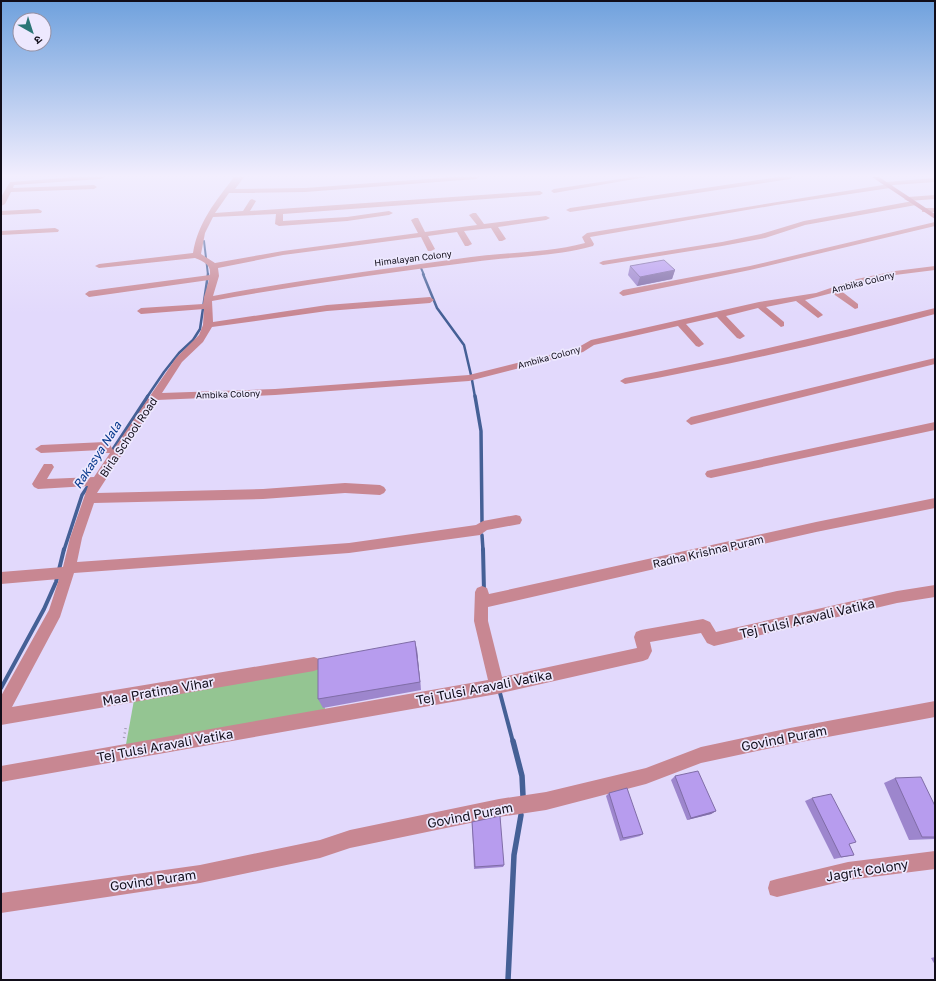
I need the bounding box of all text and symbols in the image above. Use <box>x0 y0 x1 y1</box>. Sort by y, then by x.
north arrow <box>12 12 52 52</box>
text: उ <box>32 33 45 48</box>
street label: Himalayan Colony <box>374 248 452 268</box>
street label: Ambika Colony <box>830 269 896 295</box>
street label: Ambika Colony <box>516 343 582 371</box>
street label: Ambika Colony <box>196 387 260 401</box>
street label: Birla School Road <box>97 395 159 479</box>
water label: Rakasya Nala <box>70 417 125 491</box>
street label: Radha Krishna Puram <box>651 532 765 570</box>
street label: Tej Tulsi Aravali Vatika <box>738 595 876 641</box>
street label: Tej Tulsi Aravali Vatika <box>415 666 553 708</box>
street label: Maa Pratima Vihar <box>101 673 215 709</box>
street label: Govind Puram <box>740 722 828 754</box>
street label: Tej Tulsi Aravali Vatika <box>96 725 234 765</box>
street label: Govind Puram <box>426 799 514 831</box>
street label: Jagrit Colony <box>825 855 910 884</box>
street label: Govind Puram <box>109 866 197 894</box>

